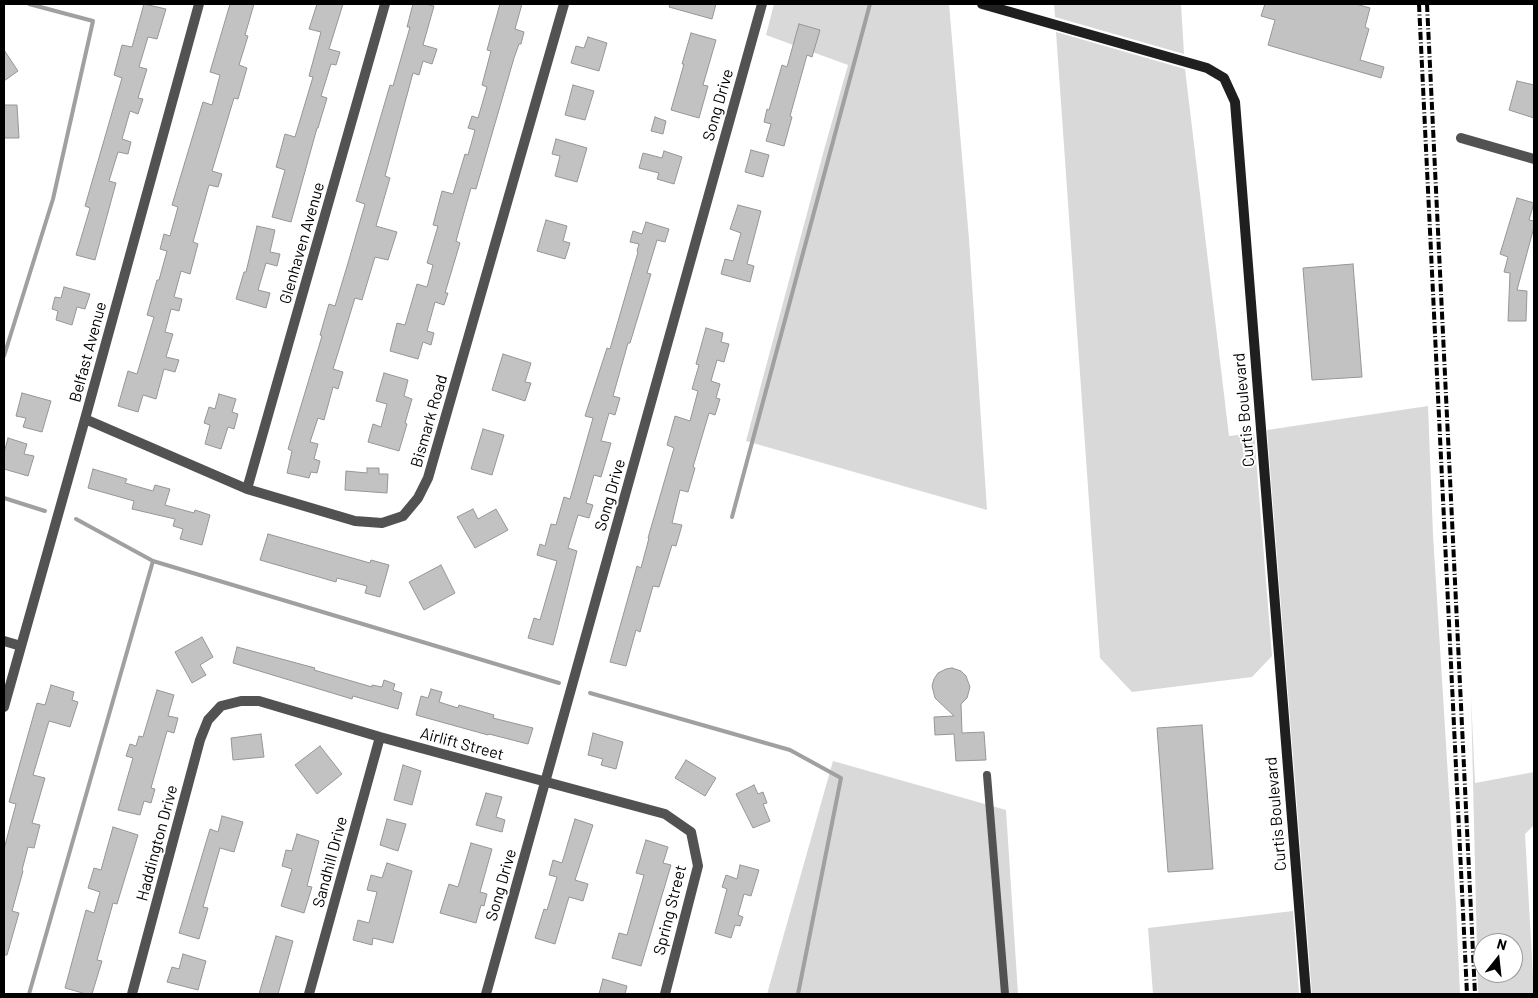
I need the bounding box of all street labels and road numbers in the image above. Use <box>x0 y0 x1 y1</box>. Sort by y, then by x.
street label: Song Drive <box>699 67 737 143</box>
street label: Glenhaven Avenue <box>275 180 329 306</box>
street label: Belfast Avenue <box>65 300 111 404</box>
street label: Curtis Boulevard <box>1229 352 1259 468</box>
street label: Bismark Road <box>407 372 451 470</box>
street label: Song Drive <box>591 457 629 533</box>
street label: Airlift Street <box>418 724 506 764</box>
street label: Curtis Boulevard <box>1261 756 1291 872</box>
street label: Haddington Drive <box>132 783 182 903</box>
street label: Sandhill Drive <box>309 814 351 910</box>
street label: Song Drive <box>482 847 520 923</box>
street label: Spring Street <box>650 863 690 957</box>

